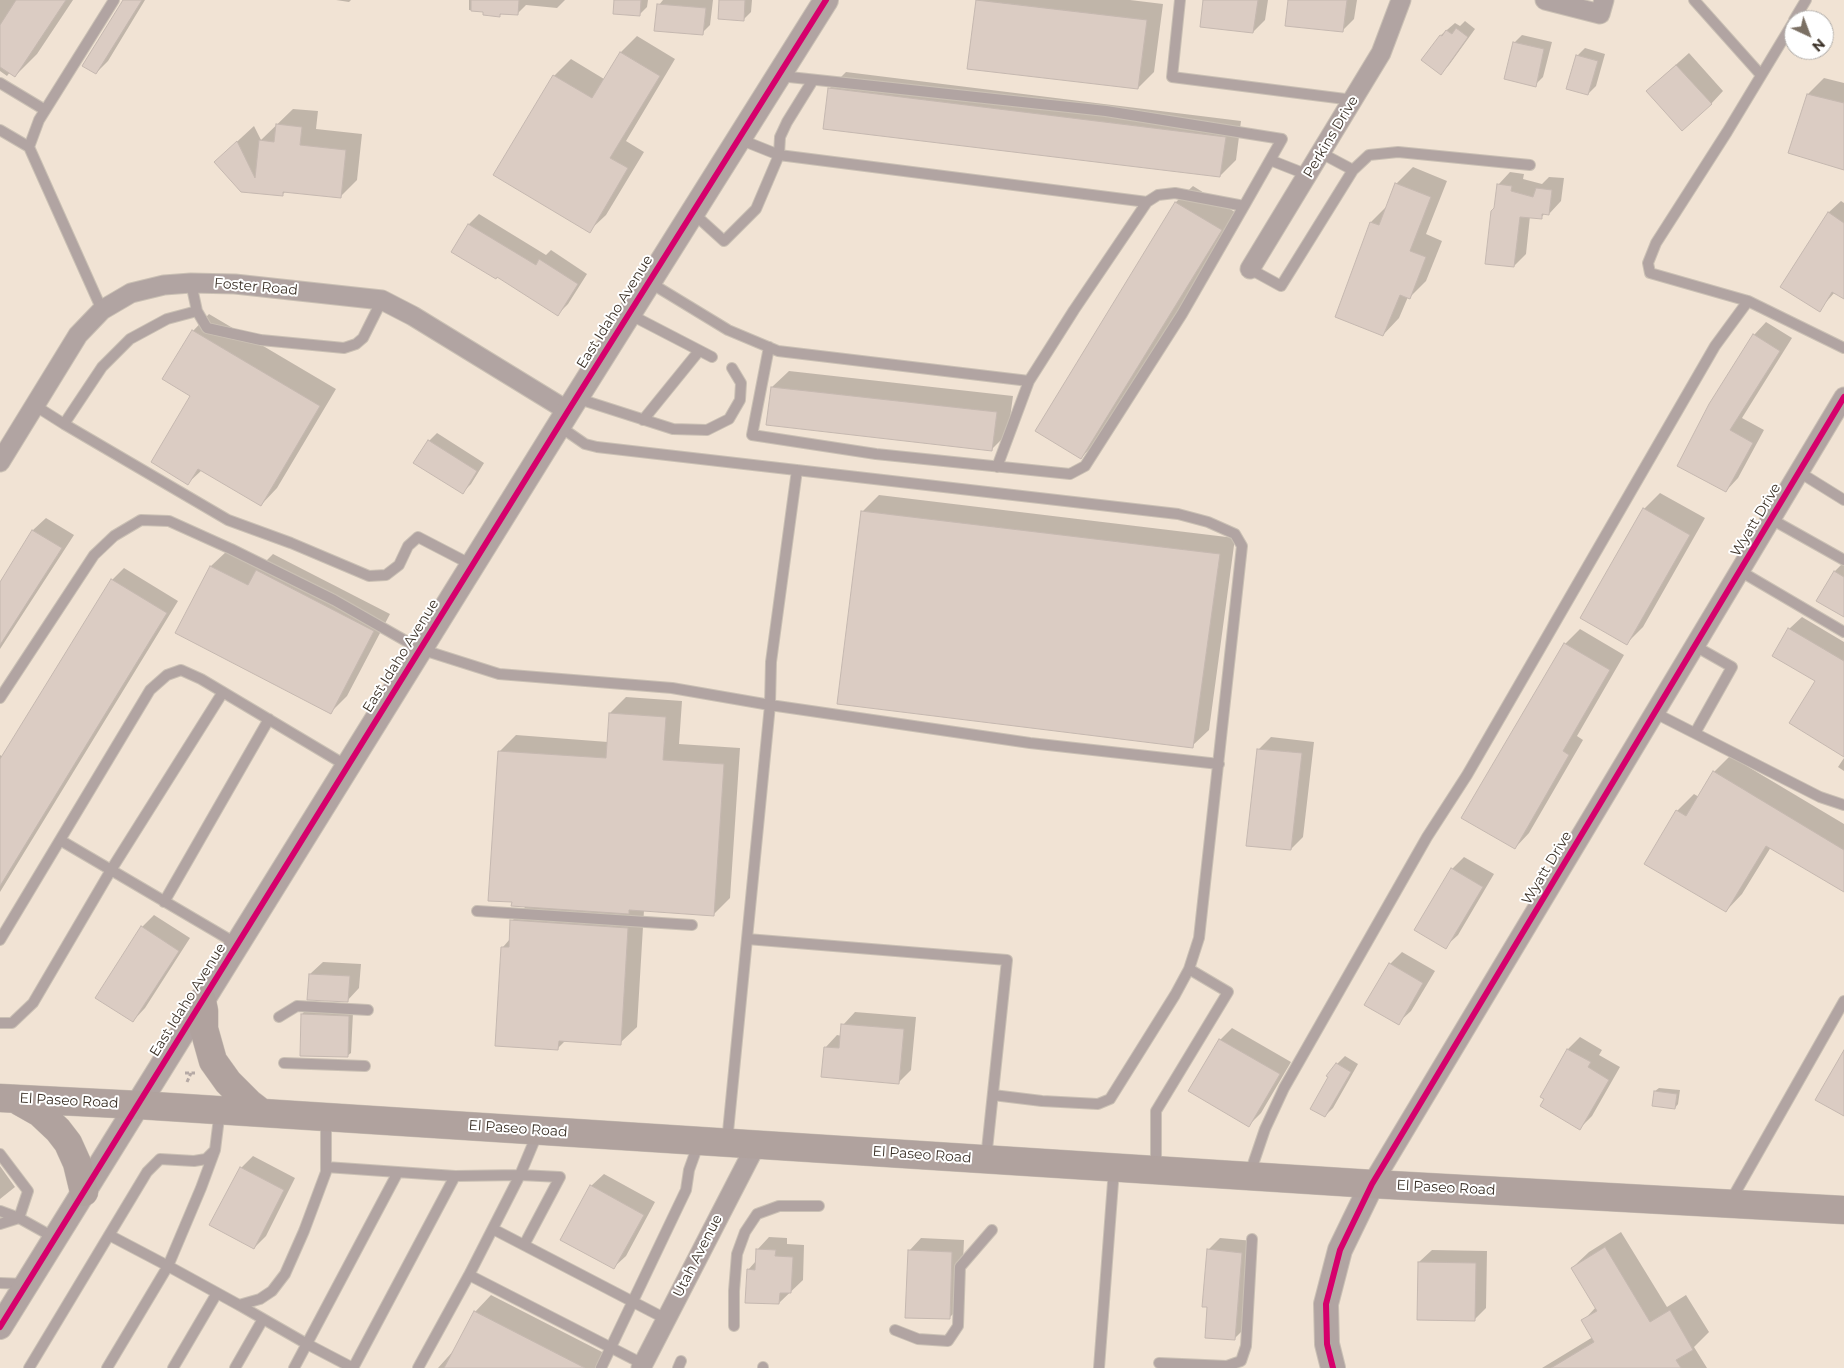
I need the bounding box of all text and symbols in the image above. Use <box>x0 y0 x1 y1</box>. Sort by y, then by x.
north arrow <box>1784 10 1834 60</box>
text: N <box>1808 35 1829 56</box>
street label: Perkins Drive <box>1300 93 1362 181</box>
street label: East Idaho Avenue <box>573 252 657 372</box>
street label: Foster Road <box>213 275 299 299</box>
street label: Wyatt Drive <box>1728 480 1784 560</box>
street label: East Idaho Avenue <box>359 596 443 716</box>
street label: Wyatt Drive <box>1519 828 1575 908</box>
street label: East Idaho Avenue <box>146 940 230 1060</box>
street label: El Paseo Road <box>19 1090 119 1112</box>
street label: El Paseo Road <box>468 1117 568 1141</box>
street label: El Paseo Road <box>872 1143 972 1167</box>
street label: El Paseo Road <box>1396 1177 1496 1199</box>
street label: Utah Avenue <box>670 1212 726 1300</box>

